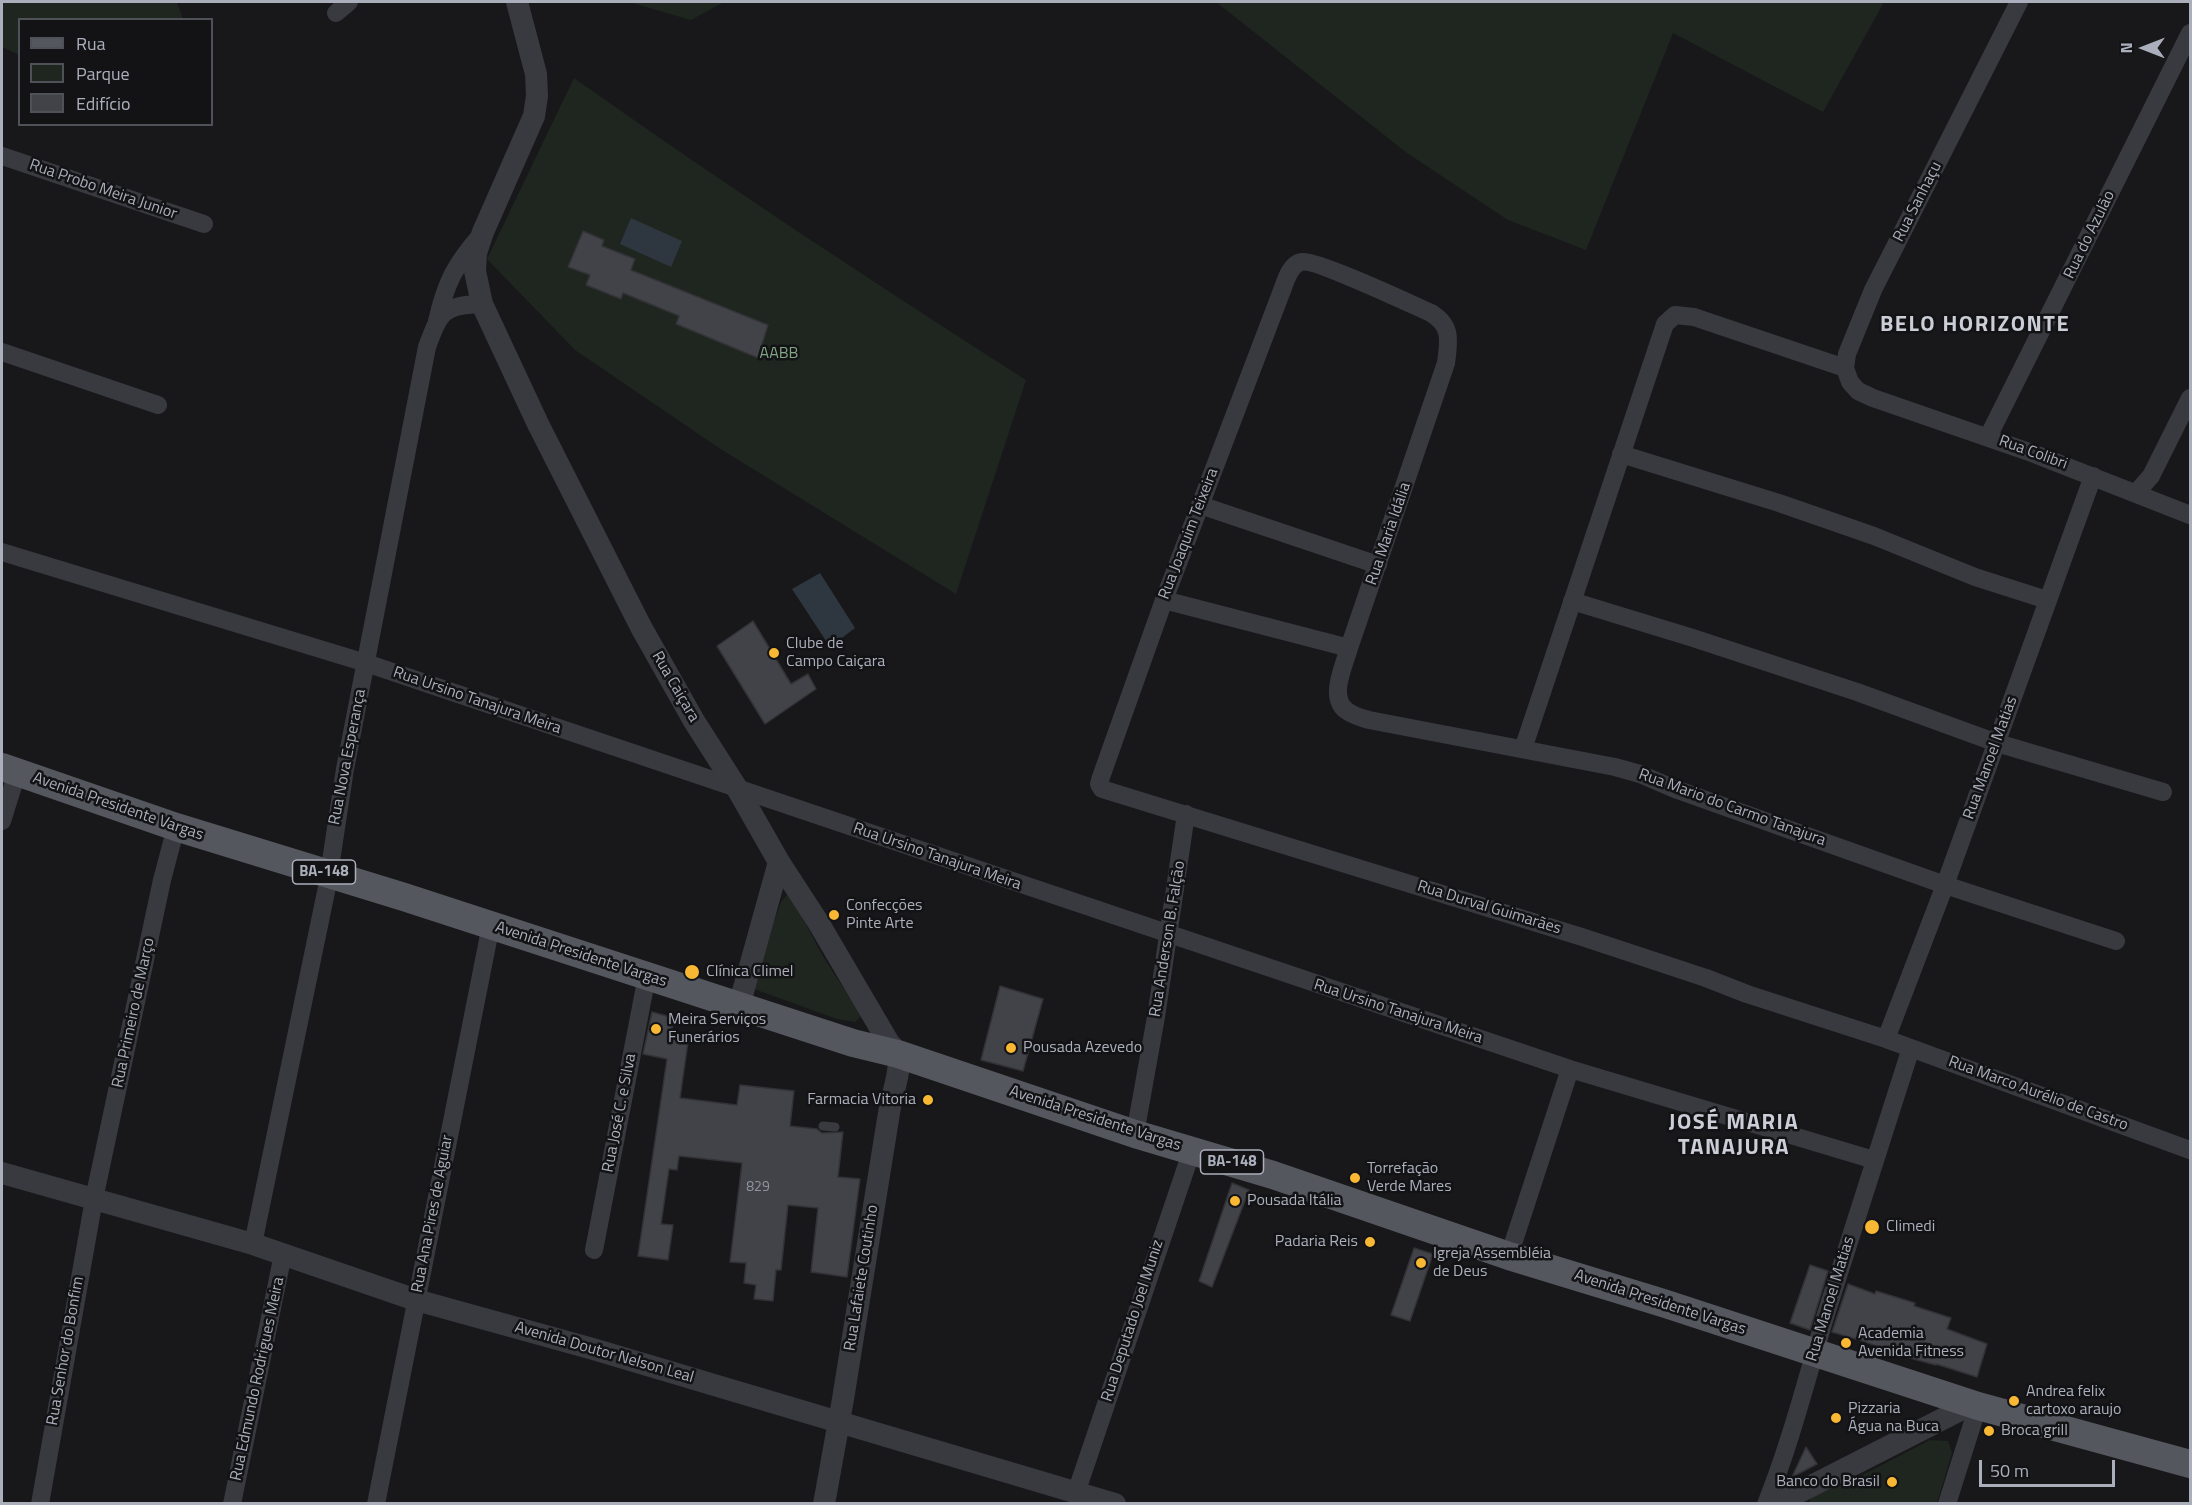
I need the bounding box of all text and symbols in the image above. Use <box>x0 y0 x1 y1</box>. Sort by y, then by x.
legend <box>18 18 213 126</box>
north arrow <box>2114 18 2174 78</box>
text: Rua <box>76 30 106 57</box>
text: N <box>2114 42 2138 54</box>
text: Parque <box>76 60 130 87</box>
text: Edifício <box>76 90 130 117</box>
street label: Rua Probo Meira Junior <box>27 156 179 224</box>
street label: Rua Sanhaçu <box>1890 159 1946 245</box>
street label: Rua do Azulão <box>2060 188 2120 282</box>
district label: BELO HORIZONTE <box>1880 313 2070 339</box>
park label: AABB <box>760 344 798 364</box>
street label: Rua Colibri <box>1996 432 2070 474</box>
street label: Rua Joaquim Teixeira <box>1155 466 1223 602</box>
street label: Rua Maria Idália <box>1362 480 1416 588</box>
place label: Clube de Campo Caiçara <box>786 634 885 672</box>
marker: Clube de Campo Caiçara <box>767 646 781 660</box>
street label: Rua Caiçara <box>647 648 703 726</box>
street label: Rua Ursino Tanajura Meira <box>390 663 564 739</box>
street label: Rua Nova Esperança <box>325 687 371 827</box>
street label: Rua Manoel Matias <box>1960 694 2022 822</box>
street label: Rua Mario do Carmo Tanajura <box>1636 765 1828 851</box>
street label: Avenida Presidente Vargas <box>30 769 206 845</box>
street label: Rua Ursino Tanajura Meira <box>850 819 1024 895</box>
road number: BA-148 <box>292 860 356 884</box>
street label: Rua Anderson B. Falção <box>1146 860 1190 1018</box>
street label: Rua Durval Guimarães <box>1415 877 1563 939</box>
place label: Confecções Pinte Arte <box>846 896 923 934</box>
marker: Confecções Pinte Arte <box>827 908 841 922</box>
street label: Avenida Presidente Vargas <box>493 918 669 992</box>
street label: Rua Primeiro de Março <box>109 936 159 1090</box>
place label: Clínica Climel <box>706 962 794 982</box>
marker: Clínica Climel <box>683 963 701 981</box>
street label: Rua Ursino Tanajura Meira <box>1311 976 1485 1048</box>
place label: Meira Serviços Funerários <box>668 1010 766 1048</box>
marker: Meira Serviços Funerários <box>649 1022 663 1036</box>
place label: Pousada Azevedo <box>1023 1038 1142 1058</box>
marker: Pousada Azevedo <box>1004 1041 1018 1055</box>
street label: Rua José C. e Silva <box>599 1052 641 1174</box>
street label: Rua Marco Aurélio de Castro <box>1946 1053 2130 1135</box>
street label: Avenida Presidente Vargas <box>1007 1082 1183 1156</box>
place label: Farmacia Vitoria <box>807 1090 916 1110</box>
marker: Farmacia Vitoria <box>921 1093 935 1107</box>
district label: JOSÉ MARIA TANAJURA <box>1669 1111 1799 1162</box>
street label: Rua Ana Pires de Aguiar <box>408 1134 458 1294</box>
road number: BA-148 <box>1200 1150 1264 1174</box>
place label: Torrefação Verde Mares <box>1367 1159 1452 1197</box>
marker: Torrefação Verde Mares <box>1348 1171 1362 1185</box>
house number: 829 <box>746 1180 770 1196</box>
place label: Pousada Itália <box>1247 1191 1342 1211</box>
marker: Pousada Itália <box>1228 1194 1242 1208</box>
street label: Rua Lafaiete Coutinho <box>841 1203 883 1353</box>
place label: Climedi <box>1886 1217 1935 1237</box>
marker: Climedi <box>1863 1218 1881 1236</box>
place label: Padaria Reis <box>1275 1232 1358 1252</box>
street label: Rua Manoel Matias <box>1803 1234 1859 1364</box>
marker: Padaria Reis <box>1363 1235 1377 1249</box>
street label: Rua Deputado Joel Muniz <box>1098 1238 1168 1404</box>
place label: Igreja Assembléia de Deus <box>1433 1244 1551 1282</box>
marker: Igreja Assembléia de Deus <box>1414 1256 1428 1270</box>
street label: Avenida Presidente Vargas <box>1572 1266 1748 1340</box>
street label: Rua Senhor do Bonfim <box>43 1275 89 1427</box>
street label: Rua Edmundo Rodrigues Meira <box>227 1275 289 1483</box>
street label: Avenida Doutor Nelson Leal <box>512 1318 696 1388</box>
place label: Academia Avenida Fitness <box>1858 1324 1964 1362</box>
marker: Academia Avenida Fitness <box>1839 1336 1853 1350</box>
place label: Andrea felix cartoxo araujo <box>2026 1382 2121 1420</box>
marker: Andrea felix cartoxo araujo <box>2007 1394 2021 1408</box>
place label: Pizzaria Água na Buca <box>1848 1399 1939 1437</box>
marker: Pizzaria Água na Buca <box>1829 1411 1843 1425</box>
place label: Broca grill <box>2001 1421 2068 1441</box>
marker: Broca grill <box>1982 1424 1996 1438</box>
scale bar <box>1982 1448 2118 1486</box>
text: 50 m <box>1990 1457 2029 1484</box>
place label: Banco do Brasil <box>1776 1472 1880 1492</box>
marker: Banco do Brasil <box>1885 1475 1899 1489</box>

